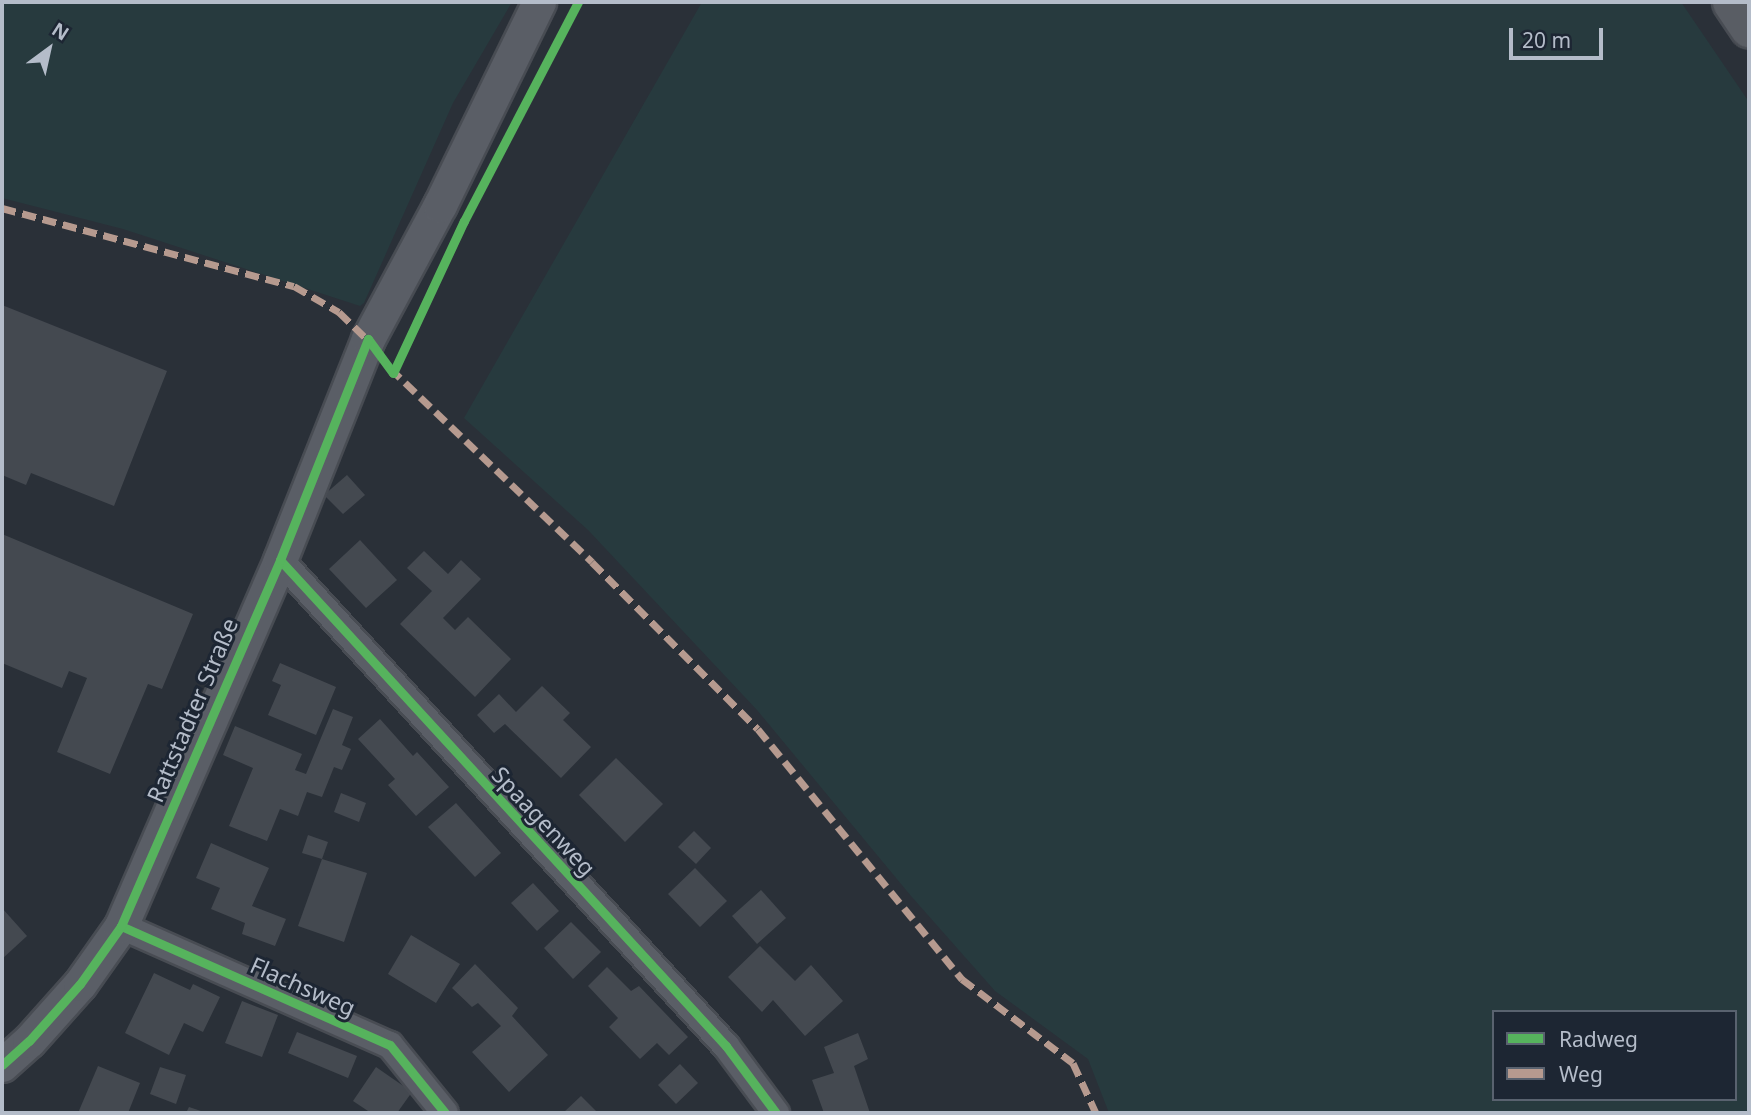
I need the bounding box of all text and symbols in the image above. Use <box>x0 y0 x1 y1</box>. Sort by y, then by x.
north arrow <box>14 14 84 84</box>
scale bar <box>1513 14 1608 58</box>
text: N <box>47 16 74 46</box>
text: 20 m <box>1522 26 1571 54</box>
street label: Rattstadter Straße <box>141 614 243 806</box>
street label: Spaagenweg <box>486 761 602 881</box>
street label: Flachsweg <box>246 951 360 1021</box>
legend <box>1492 1010 1737 1101</box>
text: Radweg <box>1559 1025 1638 1053</box>
text: Weg <box>1559 1060 1603 1088</box>

